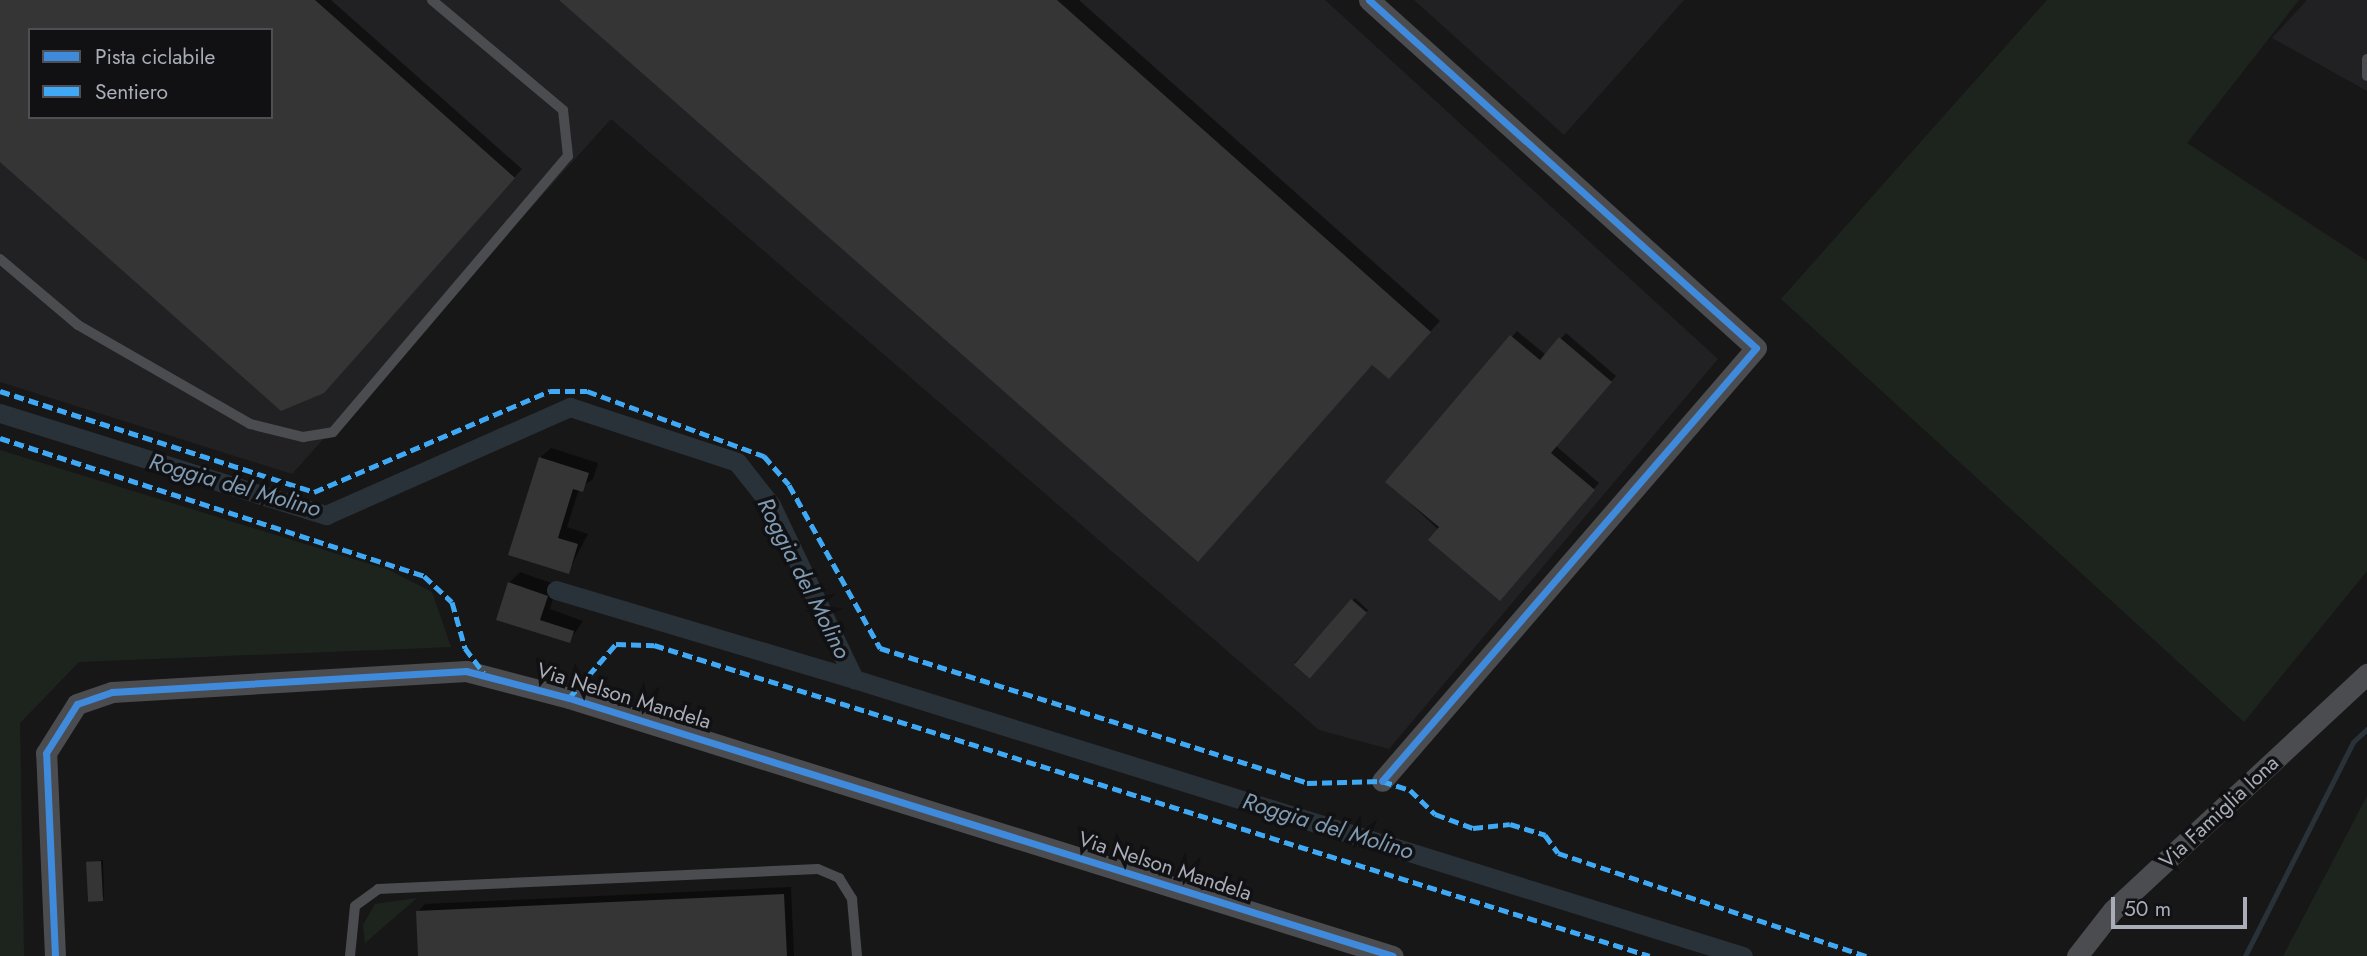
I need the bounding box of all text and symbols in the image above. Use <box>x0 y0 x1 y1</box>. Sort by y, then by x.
legend <box>28 28 273 119</box>
text: Pista ciclabile <box>95 42 215 72</box>
text: Sentiero <box>95 77 168 107</box>
water label: Roggia del Molino <box>146 447 324 523</box>
water label: Roggia del Molino <box>752 493 856 663</box>
street label: Via Nelson Mandela <box>534 658 714 734</box>
street label: Via Famiglia Iona <box>2154 750 2284 874</box>
water label: Roggia del Molino <box>1239 787 1417 865</box>
street label: Via Nelson Mandela <box>1075 826 1255 906</box>
scale bar <box>2115 883 2252 927</box>
text: 50 m <box>2124 894 2171 924</box>

